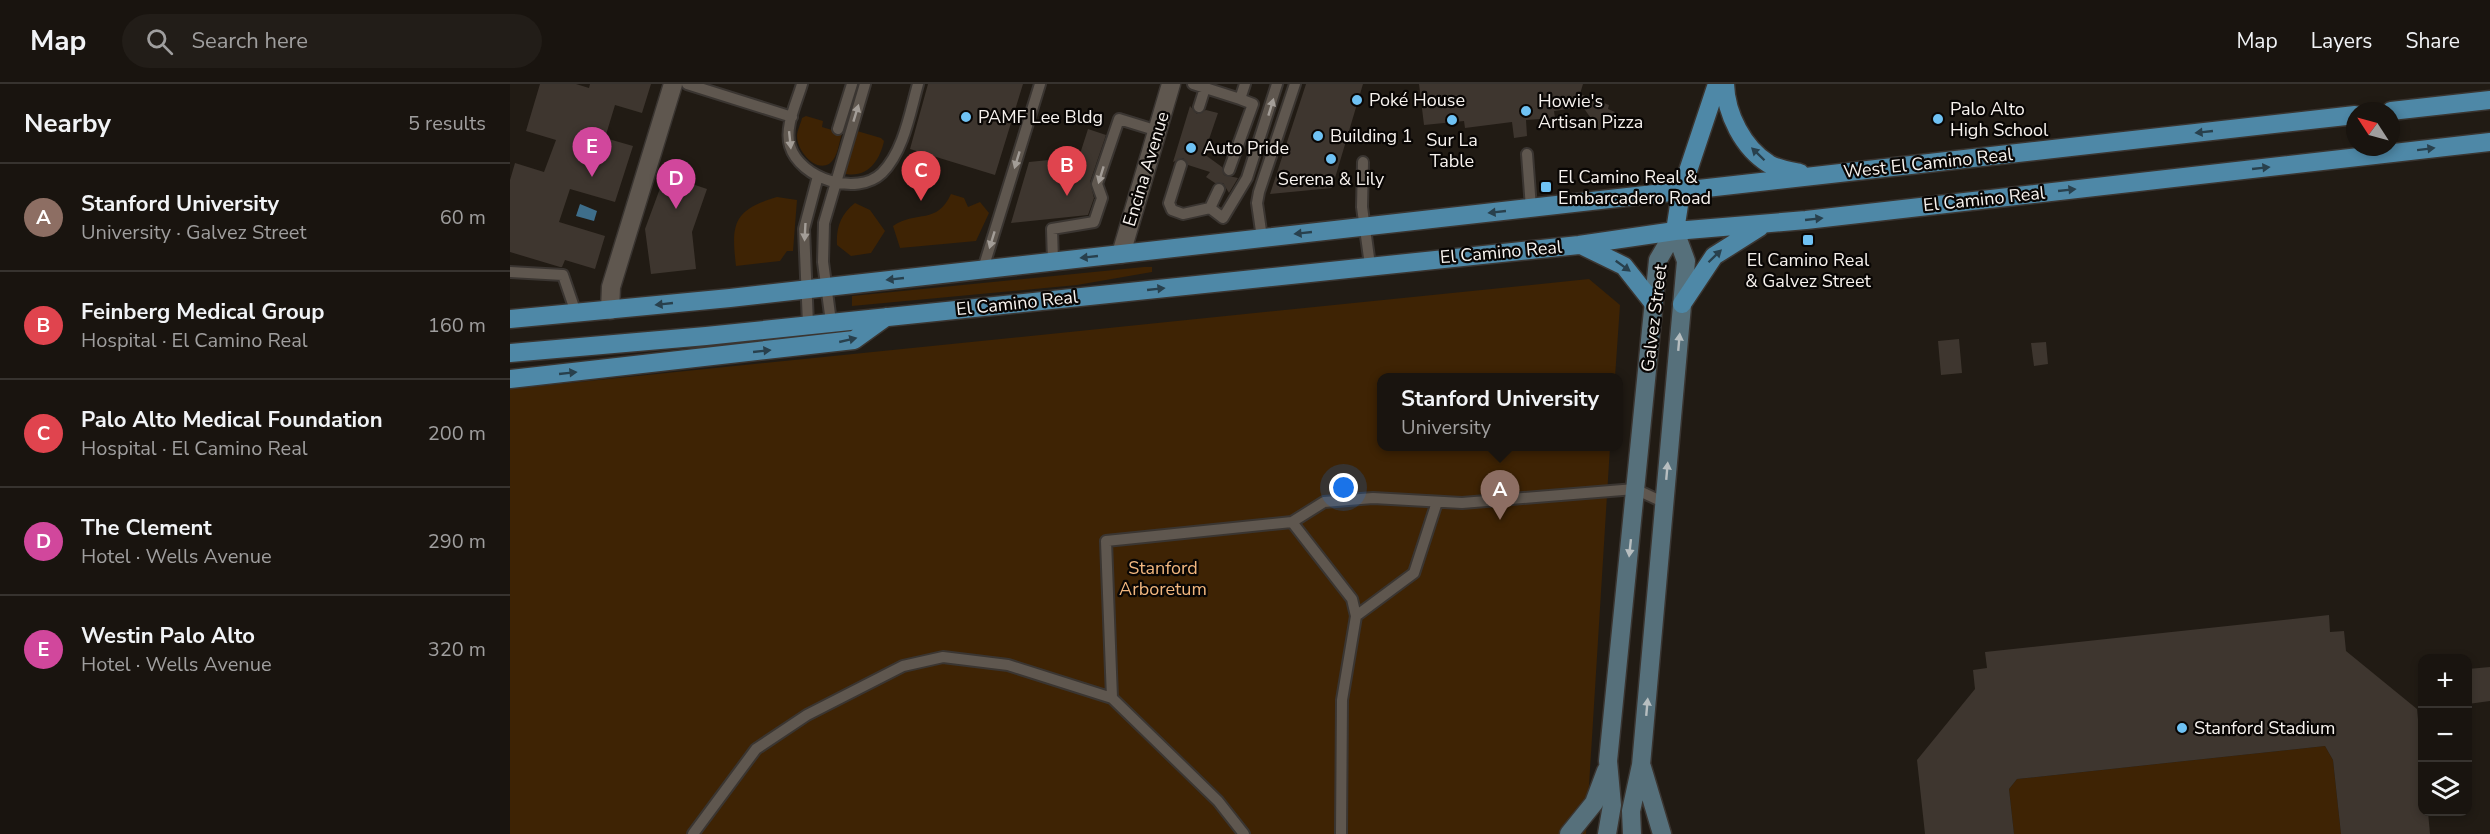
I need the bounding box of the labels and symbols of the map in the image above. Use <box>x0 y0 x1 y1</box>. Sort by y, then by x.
place label: Poké House <box>1369 88 1465 112</box>
place label: Howie's Artisan Pizza <box>1538 89 1643 134</box>
marker: Poké House <box>1350 93 1364 107</box>
place label: Palo Alto High School <box>1950 97 2049 142</box>
one-way arrow <box>1267 98 1276 116</box>
north arrow <box>2346 102 2400 156</box>
one-way arrow <box>852 103 861 121</box>
marker: Howie's Artisan Pizza <box>1519 104 1533 118</box>
place label: PAMF Lee Bldg <box>978 105 1103 129</box>
street label: Encina Avenue <box>1117 109 1175 229</box>
marker: PAMF Lee Bldg <box>959 110 973 124</box>
marker: Palo Alto High School <box>1931 112 1945 126</box>
marker: Sur La Table <box>1445 113 1459 127</box>
place label: Building 1 <box>1330 124 1413 148</box>
one-way arrow <box>2194 127 2213 137</box>
pin: E <box>572 128 611 177</box>
place label: Sur La Table <box>1426 128 1478 173</box>
marker: Building 1 <box>1311 129 1325 143</box>
one-way arrow <box>785 131 795 150</box>
place label: Auto Pride <box>1203 136 1289 160</box>
marker: Auto Pride <box>1184 141 1198 155</box>
street label: West El Camino Real <box>1842 142 2015 184</box>
one-way arrow <box>2417 144 2436 154</box>
pin: B <box>1048 147 1086 196</box>
one-way arrow <box>1751 147 1765 161</box>
one-way arrow <box>1012 151 1021 169</box>
pin: C <box>902 152 940 201</box>
marker: Serena & Lily <box>1324 152 1338 166</box>
pin: D <box>656 160 696 209</box>
one-way arrow <box>2252 163 2271 173</box>
place label: El Camino Real & Embarcadero Road <box>1558 165 1711 210</box>
one-way arrow <box>1096 166 1105 184</box>
place label: Serena & Lily <box>1278 167 1385 191</box>
marker: El Camino Real & Embarcadero Road <box>1539 180 1553 194</box>
street label: El Camino Real <box>1922 181 2047 217</box>
one-way arrow <box>2058 185 2077 195</box>
one-way arrow <box>1488 207 1507 217</box>
one-way arrow <box>1805 214 1824 223</box>
one-way arrow <box>800 222 809 241</box>
one-way arrow <box>1294 229 1313 238</box>
one-way arrow <box>987 231 997 249</box>
marker: El Camino Real & Galvez Street <box>1801 233 1815 247</box>
street label: El Camino Real <box>1439 235 1564 269</box>
place label: El Camino Real & Galvez Street <box>1745 248 1871 293</box>
one-way arrow <box>1707 250 1721 264</box>
one-way arrow <box>1079 252 1098 262</box>
one-way arrow <box>1615 260 1631 273</box>
street label: Galvez Street <box>1635 262 1673 373</box>
one-way arrow <box>885 274 904 284</box>
one-way arrow <box>1146 284 1165 294</box>
street label: El Camino Real <box>955 285 1080 321</box>
one-way arrow <box>654 299 673 309</box>
one-way arrow <box>1674 332 1684 351</box>
one-way arrow <box>839 334 857 344</box>
one-way arrow <box>752 346 771 356</box>
one-way arrow <box>559 368 578 378</box>
one-way arrow <box>1662 461 1672 480</box>
pin: A <box>1480 470 1520 520</box>
your location <box>1329 473 1358 502</box>
one-way arrow <box>1625 538 1635 557</box>
park label: Stanford Arboretum <box>1119 556 1207 601</box>
one-way arrow <box>1642 697 1652 716</box>
place label: Stanford Stadium <box>2194 716 2335 740</box>
marker: Stanford Stadium <box>2175 721 2189 735</box>

